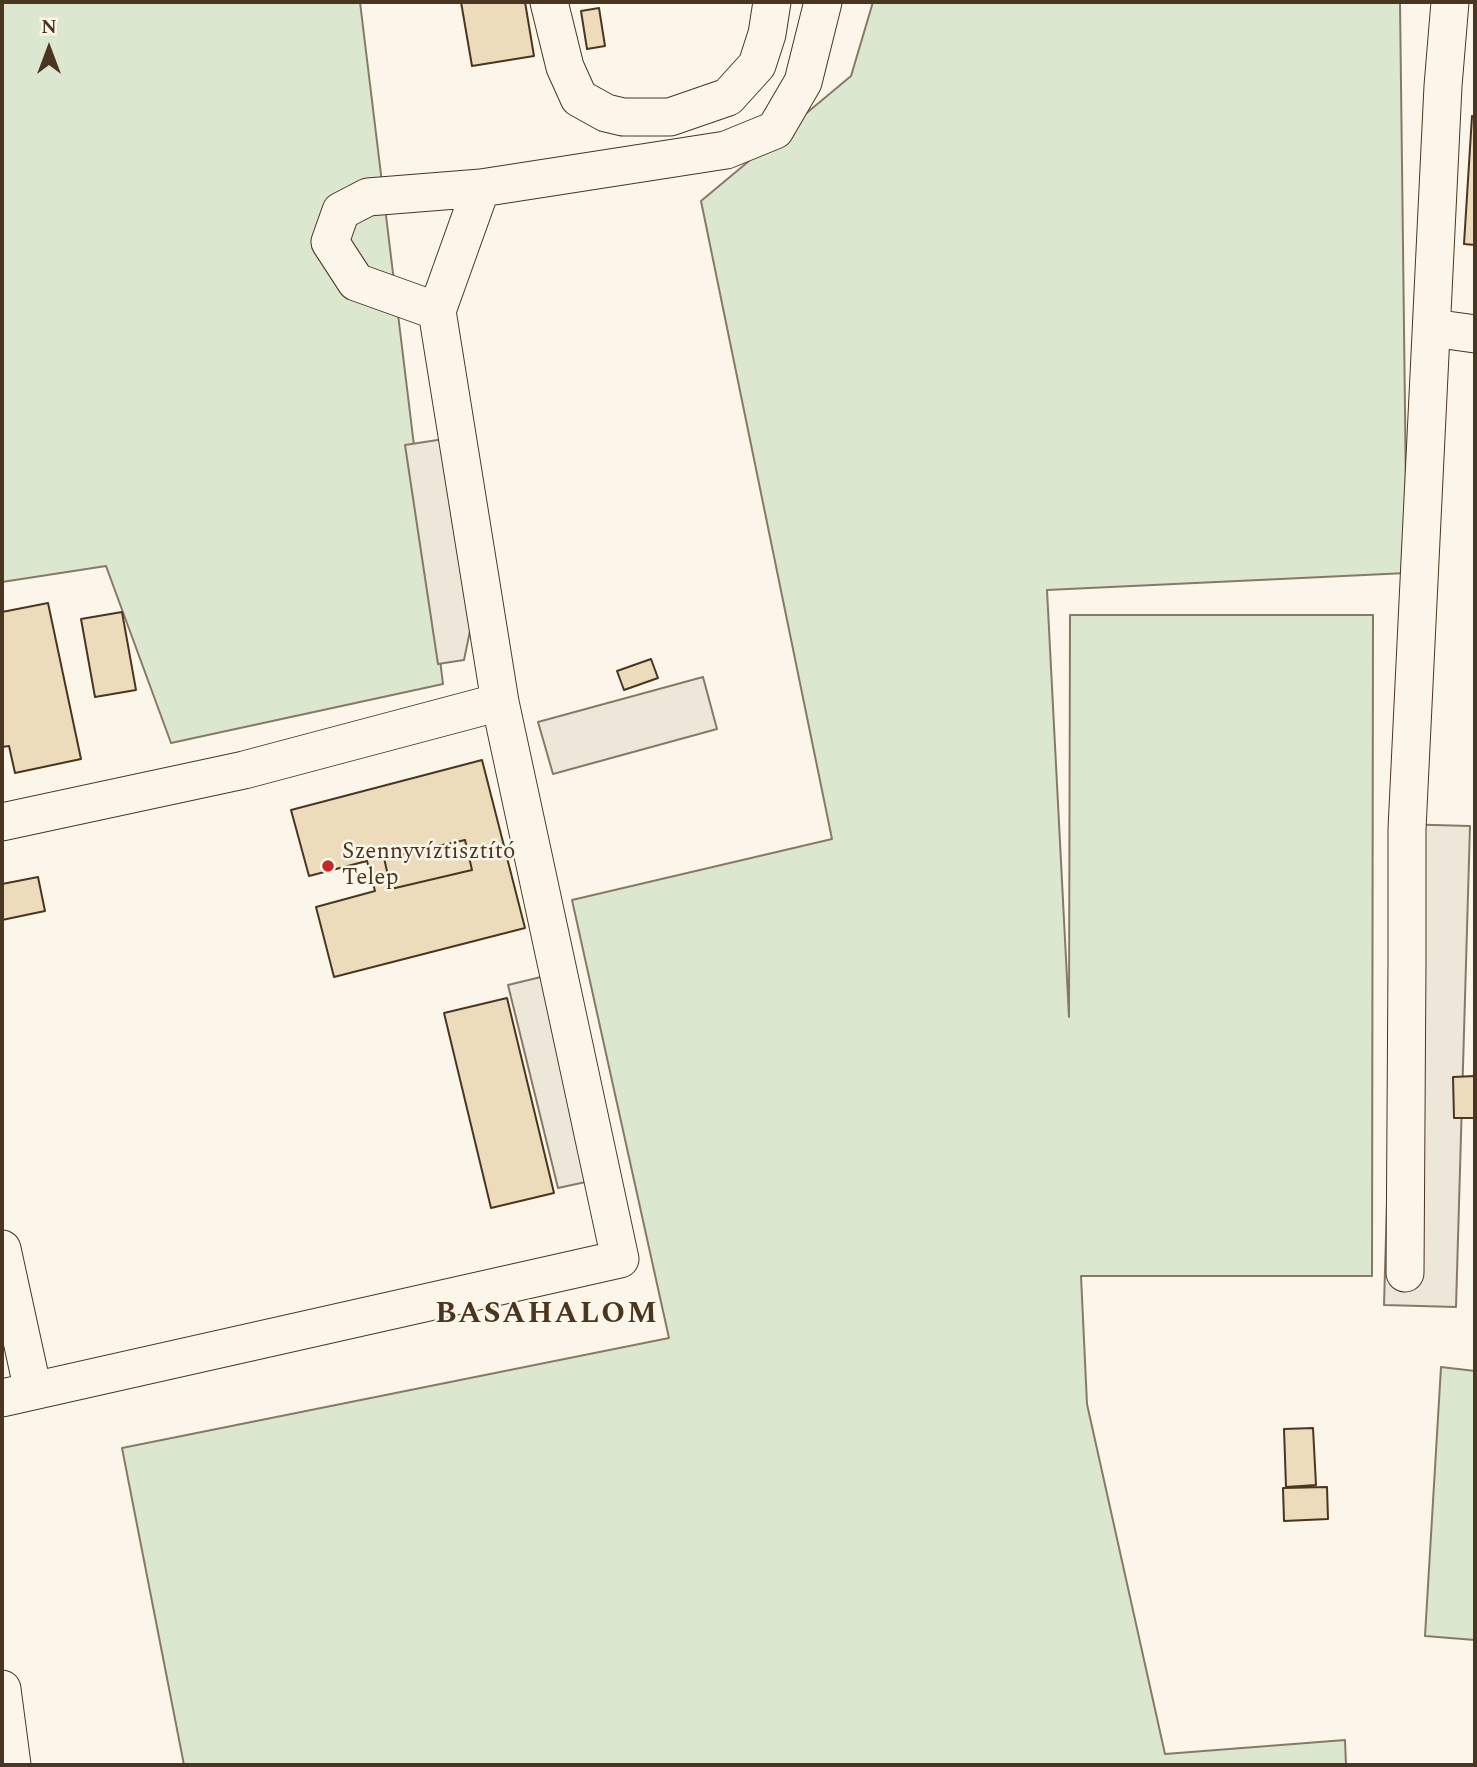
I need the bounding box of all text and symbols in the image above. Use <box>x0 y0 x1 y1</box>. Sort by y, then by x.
text: N <box>41 13 57 42</box>
north arrow <box>14 14 84 84</box>
place label: Szennyvíztisztító Telep <box>342 839 515 893</box>
marker: Szennyvíztisztító Telep <box>320 858 336 874</box>
district label: BASAHALOM <box>436 1298 658 1334</box>

